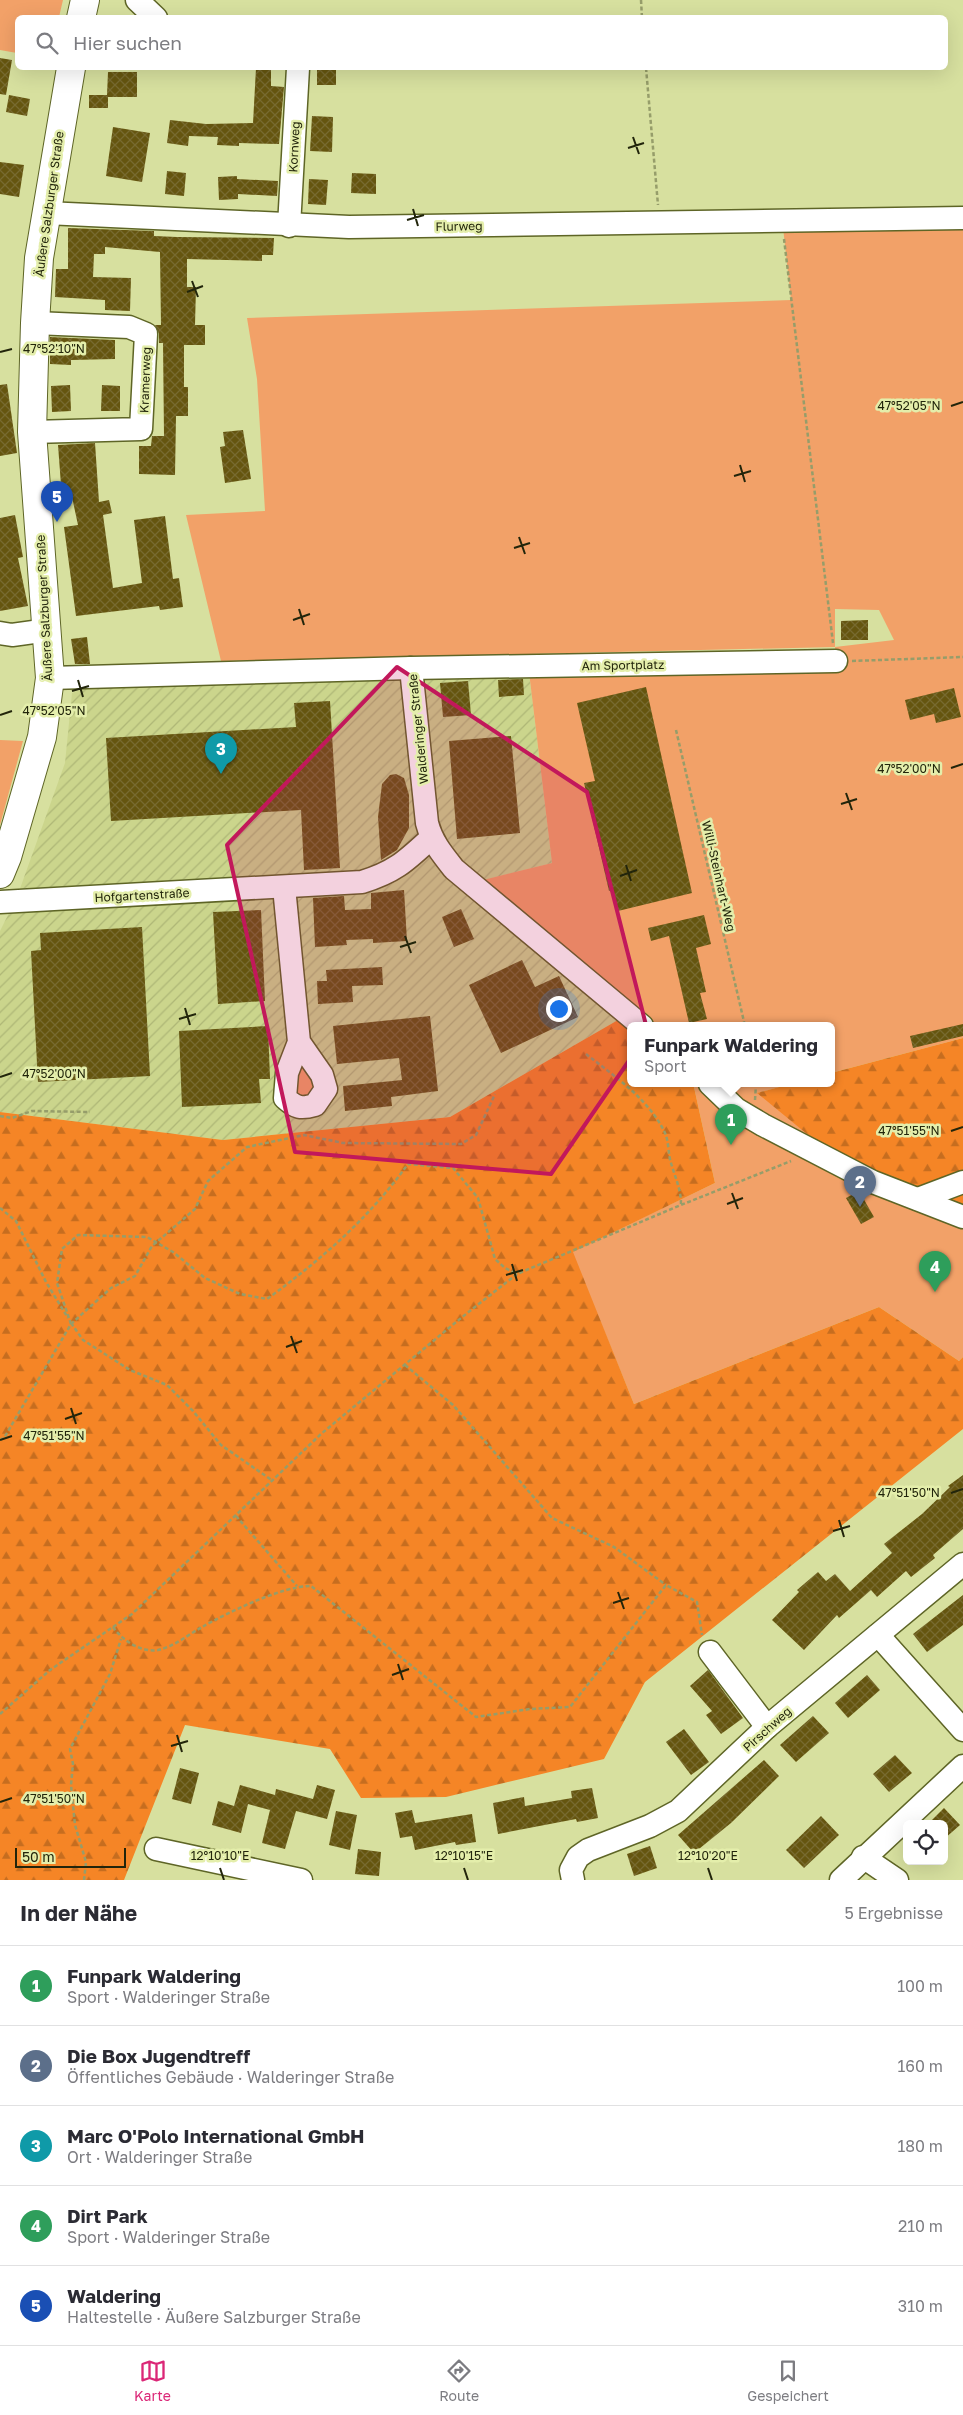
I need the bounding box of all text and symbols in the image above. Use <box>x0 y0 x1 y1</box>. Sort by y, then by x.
search box <box>15 15 948 70</box>
icon: search <box>33 29 61 57</box>
text: Hier suchen <box>73 31 182 54</box>
street label: Kornweg <box>285 121 303 173</box>
street label: Äußere Salzburger Straße <box>31 130 67 278</box>
street label: Flurweg <box>435 218 483 234</box>
text: 47°52'10"N <box>23 341 85 356</box>
street label: Kramerweg <box>136 347 154 413</box>
text: 47°52'05"N <box>877 398 941 413</box>
pin: 5 <box>41 481 73 522</box>
street label: Äußere Salzburger Straße <box>33 534 55 682</box>
street label: Am Sportplatz <box>582 657 664 673</box>
street label: Walderinger Straße <box>405 673 431 785</box>
text: 47°52'05"N <box>22 703 86 718</box>
pin: 3 <box>205 733 237 774</box>
text: 47°52'00"N <box>877 761 941 776</box>
street label: Willi-Steinhart-Weg <box>699 819 739 933</box>
street label: Hofgartenstraße <box>94 885 190 905</box>
your location <box>546 996 572 1022</box>
popup <box>627 1022 835 1087</box>
text: Funpark Waldering <box>644 1033 818 1056</box>
text: Sport <box>644 1056 687 1076</box>
text: 47°52'00"N <box>22 1066 86 1081</box>
pin: 1 <box>715 1104 747 1145</box>
text: 47°51'55"N <box>878 1123 940 1138</box>
pin: 2 <box>844 1166 876 1207</box>
pin: 4 <box>919 1251 951 1292</box>
text: 47°51'55"N <box>23 1428 85 1443</box>
text: 47°51'50"N <box>878 1485 940 1500</box>
street label: Pirschweg <box>740 1703 794 1755</box>
text: 47°51'50"N <box>23 1791 85 1806</box>
map controls <box>903 1820 948 1865</box>
button: locate <box>903 1820 948 1865</box>
scale bar <box>15 1845 126 1868</box>
text: 50 m <box>22 1848 55 1865</box>
text: 12°10'10"E <box>191 1848 249 1863</box>
text: 12°10'15"E <box>435 1848 493 1863</box>
text: 12°10'20"E <box>678 1848 738 1863</box>
text: In der Nähe <box>20 1900 137 1926</box>
text: 5 Ergebnisse <box>845 1903 943 1923</box>
text: Funpark Waldering <box>67 1964 241 1987</box>
text: 1 <box>32 1976 40 1996</box>
text: 100 m <box>897 1976 943 1996</box>
text: Sport · Walderinger Straße <box>67 1987 270 2007</box>
text: Die Box Jugendtreff <box>67 2044 250 2067</box>
text: 2 <box>31 2056 41 2076</box>
text: 160 m <box>897 2056 943 2076</box>
text: Öffentliches Gebäude · Walderinger Straße <box>67 2067 394 2087</box>
text: Marc O'Polo International GmbH <box>67 2124 365 2147</box>
text: 3 <box>31 2136 41 2156</box>
text: 180 m <box>897 2136 943 2156</box>
text: Ort · Walderinger Straße <box>67 2147 252 2167</box>
text: Dirt Park <box>67 2204 148 2227</box>
text: 4 <box>31 2216 41 2236</box>
text: 210 m <box>898 2216 943 2236</box>
text: Sport · Walderinger Straße <box>67 2227 270 2247</box>
text: Waldering <box>67 2284 161 2307</box>
text: 5 <box>31 2296 41 2316</box>
text: 310 m <box>898 2296 943 2316</box>
text: Haltestelle · Äußere Salzburger Straße <box>67 2307 361 2327</box>
tab: Karte <box>134 2357 171 2404</box>
tab: Route <box>439 2357 479 2404</box>
tab: Gespeichert <box>747 2357 829 2404</box>

